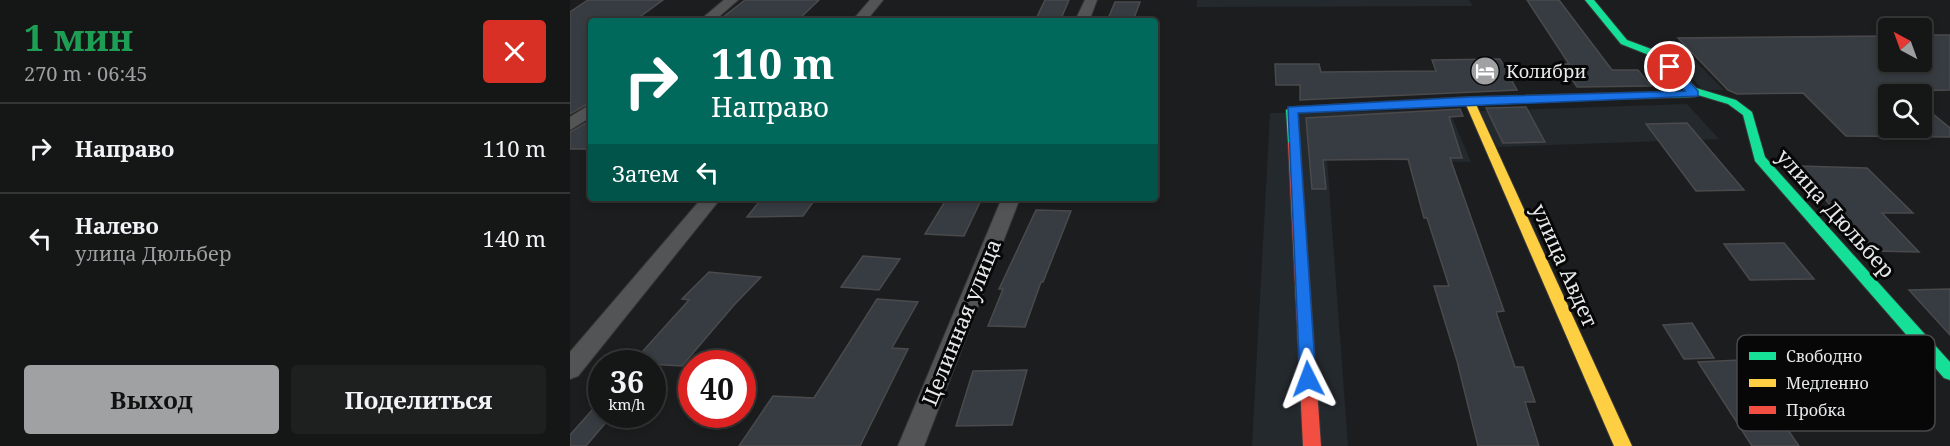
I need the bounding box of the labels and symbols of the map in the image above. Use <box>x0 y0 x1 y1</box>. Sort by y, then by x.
north arrow <box>1878 18 1932 72</box>
pin <box>1644 41 1695 92</box>
hotel icon: Колибри <box>1469 55 1501 87</box>
place label: Колибри <box>1506 59 1586 83</box>
street label: улица Дюльбер <box>1771 143 1901 283</box>
street label: улица Авдет <box>1525 199 1605 331</box>
street label: Целинная улица <box>915 235 1007 409</box>
legend <box>1737 335 1935 431</box>
text: Свободно <box>1786 345 1862 367</box>
position arrow <box>1276 347 1340 411</box>
speed limit sign: 40 <box>678 350 756 428</box>
text: Медленно <box>1786 372 1869 394</box>
text: Пробка <box>1786 399 1846 421</box>

